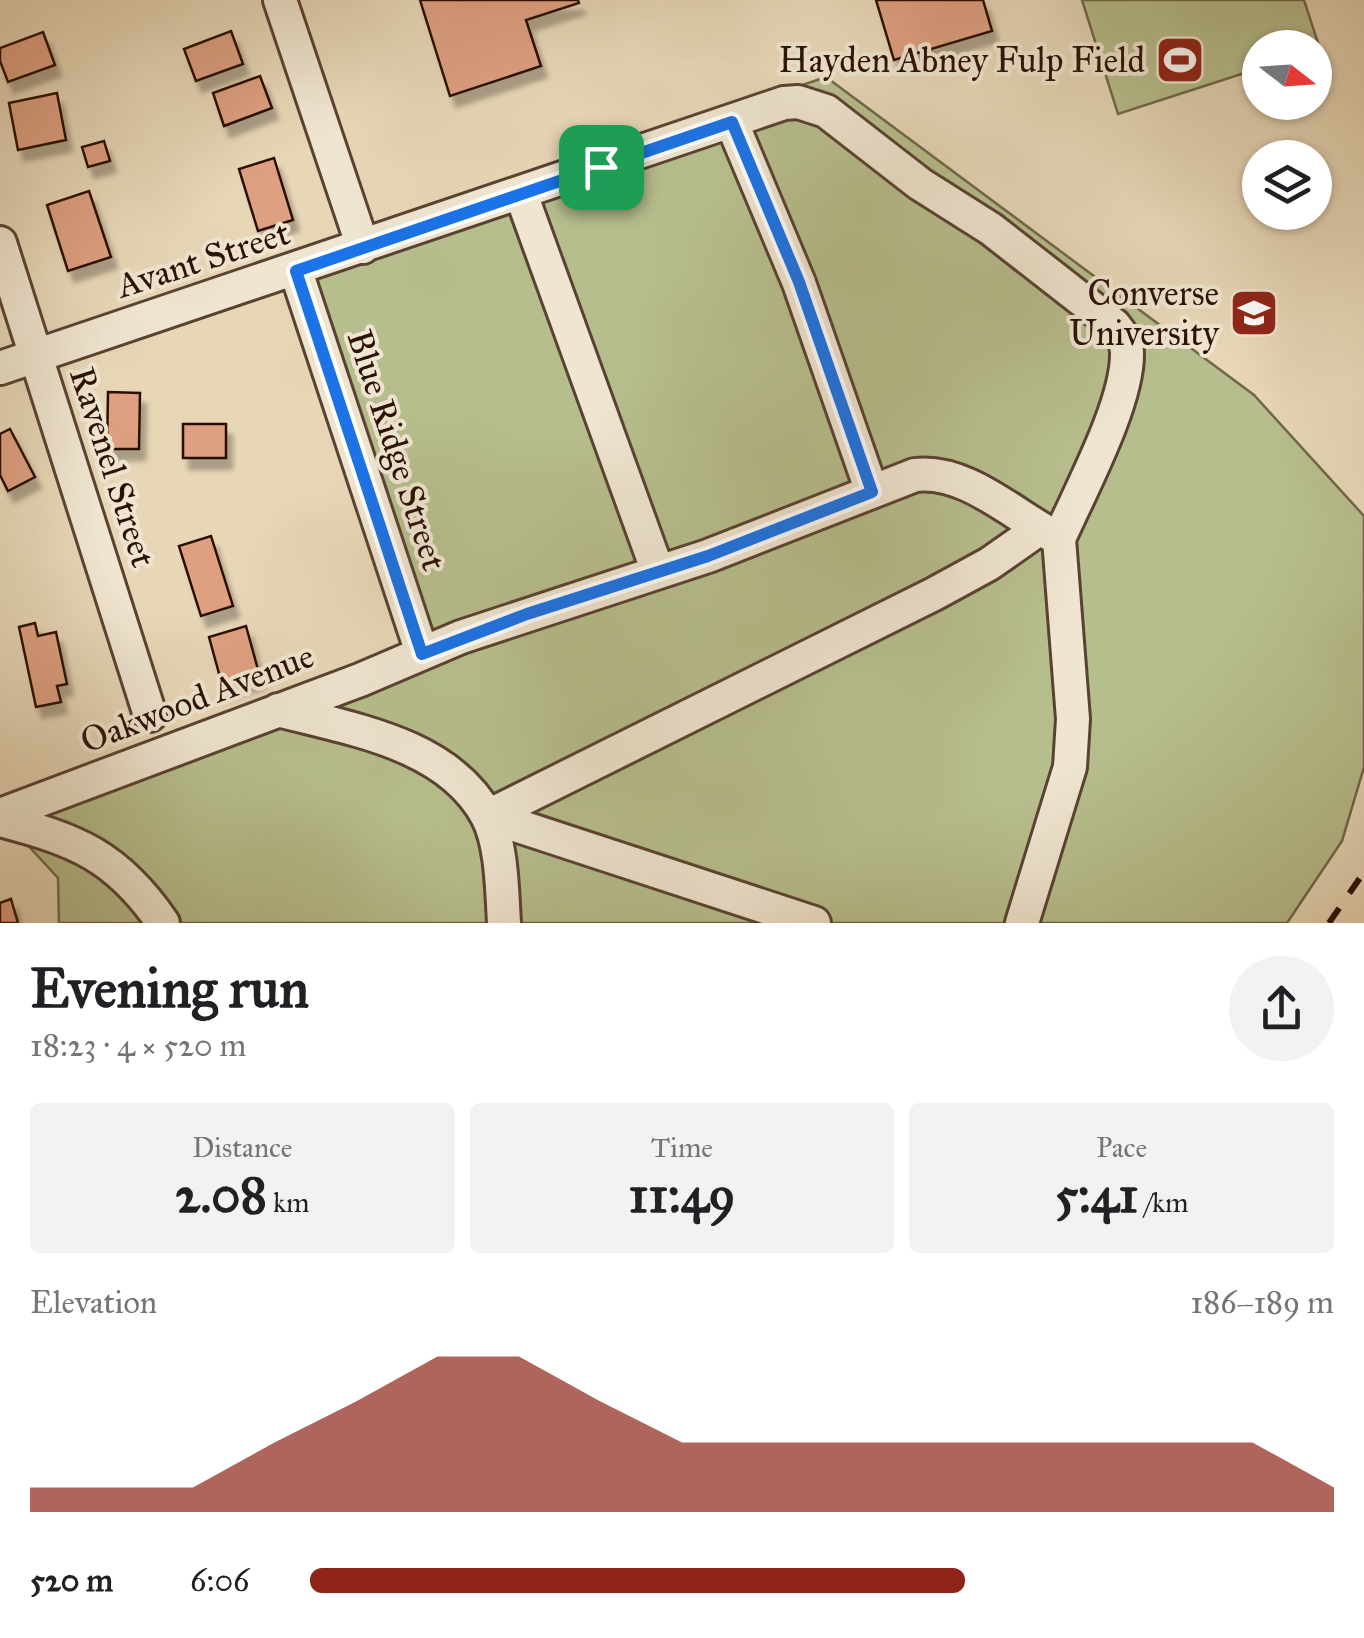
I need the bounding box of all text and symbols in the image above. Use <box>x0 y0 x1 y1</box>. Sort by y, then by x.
north arrow <box>1242 30 1332 120</box>
map controls <box>1242 30 1332 230</box>
sports icon: Hayden Abney Fulp Field <box>1154 34 1206 86</box>
place label: Hayden Abney Fulp Field <box>778 39 1145 82</box>
pin <box>559 125 644 210</box>
icon: arrive <box>574 140 629 195</box>
button: layers <box>1242 140 1332 230</box>
street label: Avant Street <box>109 211 295 308</box>
place label: Converse University <box>1069 272 1220 355</box>
school or university icon: Converse University <box>1228 287 1280 339</box>
street label: Blue Ridge Street <box>337 325 456 576</box>
street label: Ravenel Street <box>60 362 165 572</box>
street label: Oakwood Avenue <box>74 634 320 763</box>
text: Evening run <box>30 955 309 1022</box>
button: share <box>1229 956 1334 1061</box>
text: 18:23 · 4 × 520 m <box>30 1026 246 1065</box>
text: Distance <box>192 1130 293 1165</box>
text: Time <box>651 1130 713 1165</box>
text: Pace <box>1096 1130 1147 1165</box>
text: 2.08 <box>175 1165 267 1226</box>
text: 11:49 <box>629 1165 735 1226</box>
text: 5:41 <box>1055 1165 1138 1226</box>
text: km <box>267 1185 309 1220</box>
text: /km <box>1138 1185 1188 1220</box>
text: Elevation <box>30 1283 157 1322</box>
text: 186–189 m <box>1191 1283 1334 1322</box>
text: 520 m <box>30 1561 113 1600</box>
text: 6:06 <box>190 1561 250 1600</box>

